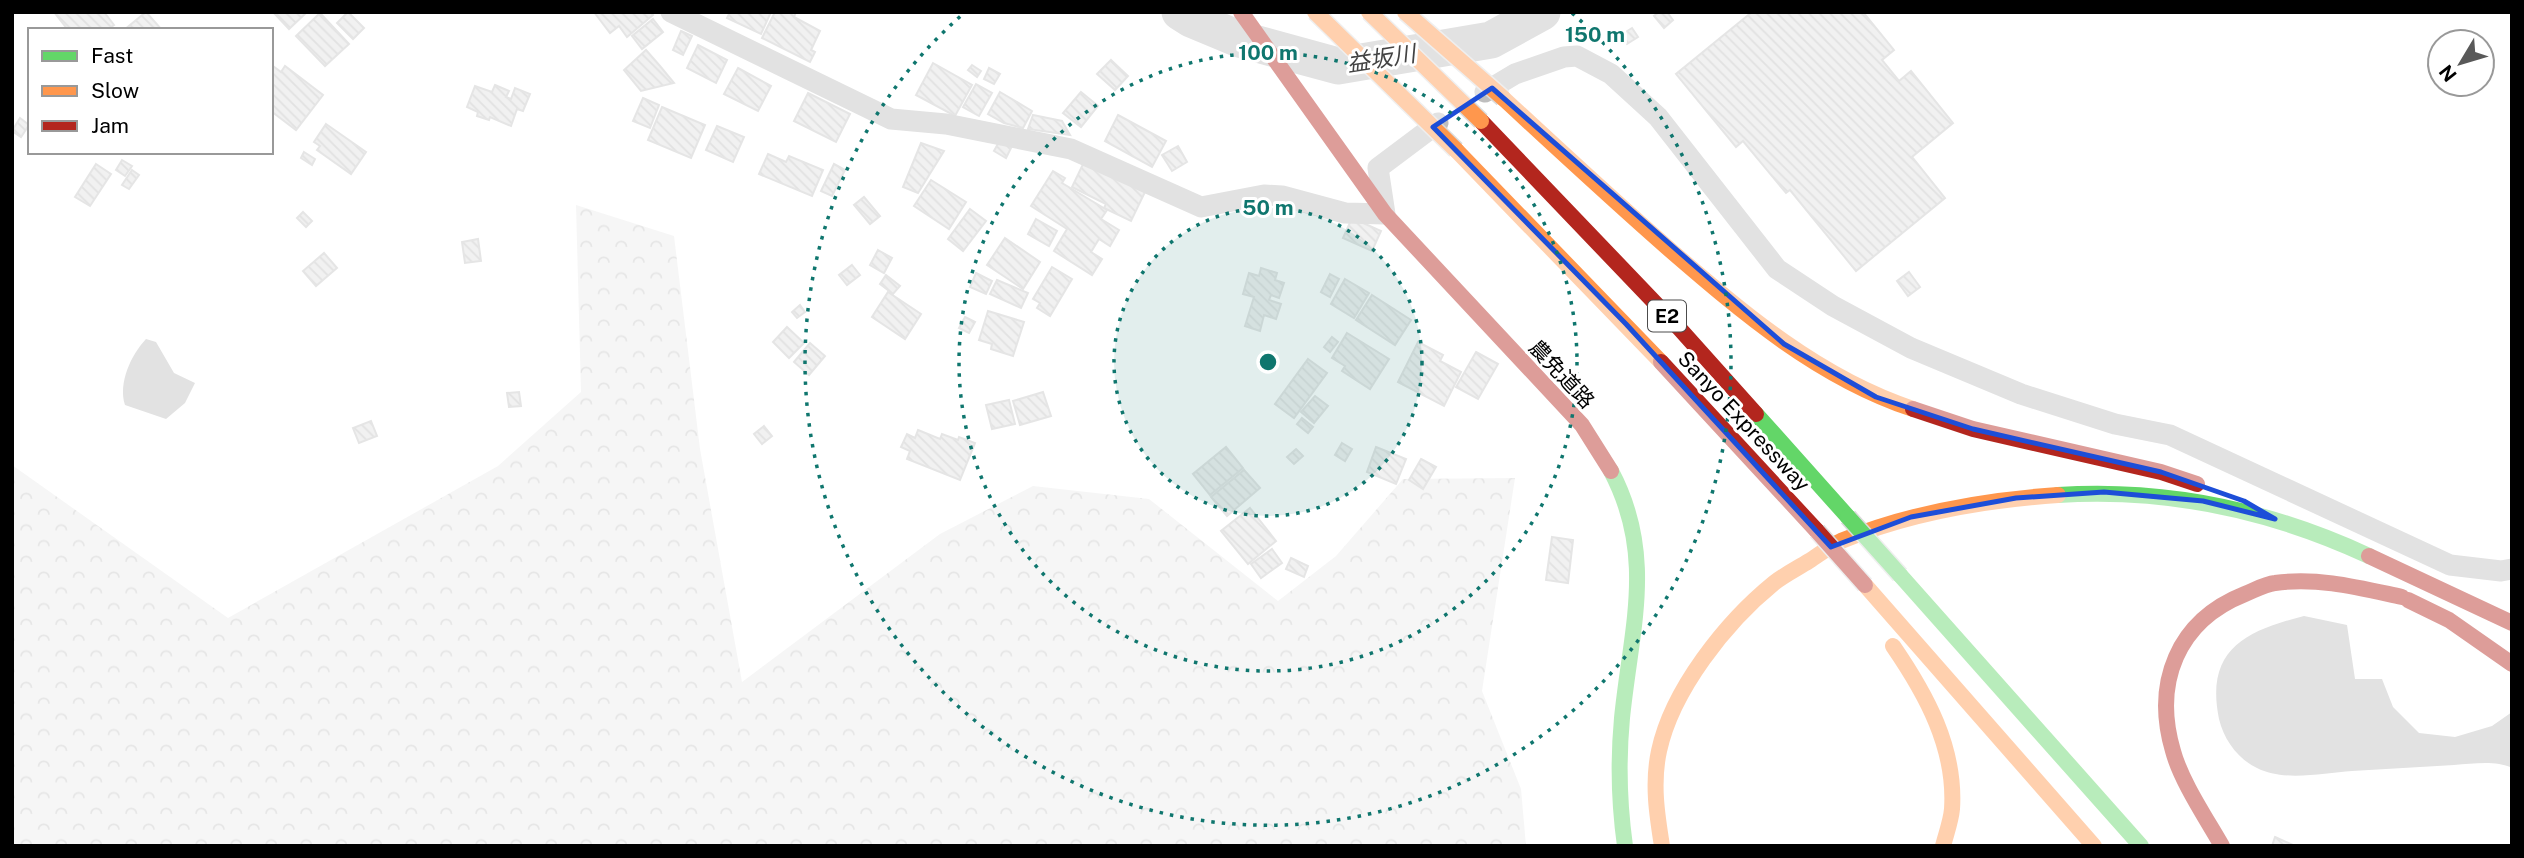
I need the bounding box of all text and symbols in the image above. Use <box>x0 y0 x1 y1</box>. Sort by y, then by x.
text: 150 m <box>1565 22 1625 47</box>
legend <box>28 28 273 154</box>
north arrow <box>2426 28 2496 98</box>
water label: 益坂川 <box>1345 39 1420 77</box>
text: 100 m <box>1238 40 1298 65</box>
text: Fast <box>91 43 133 68</box>
text: N <box>2434 61 2461 86</box>
text: Slow <box>91 78 139 103</box>
text: Jam <box>91 113 129 138</box>
text: 50 m <box>1242 195 1294 220</box>
road number: E2 <box>1648 300 1686 332</box>
street label: 農免道路 <box>1524 335 1600 413</box>
street label: Sanyo Expressway <box>1673 346 1815 496</box>
centre of rings <box>1256 350 1280 374</box>

